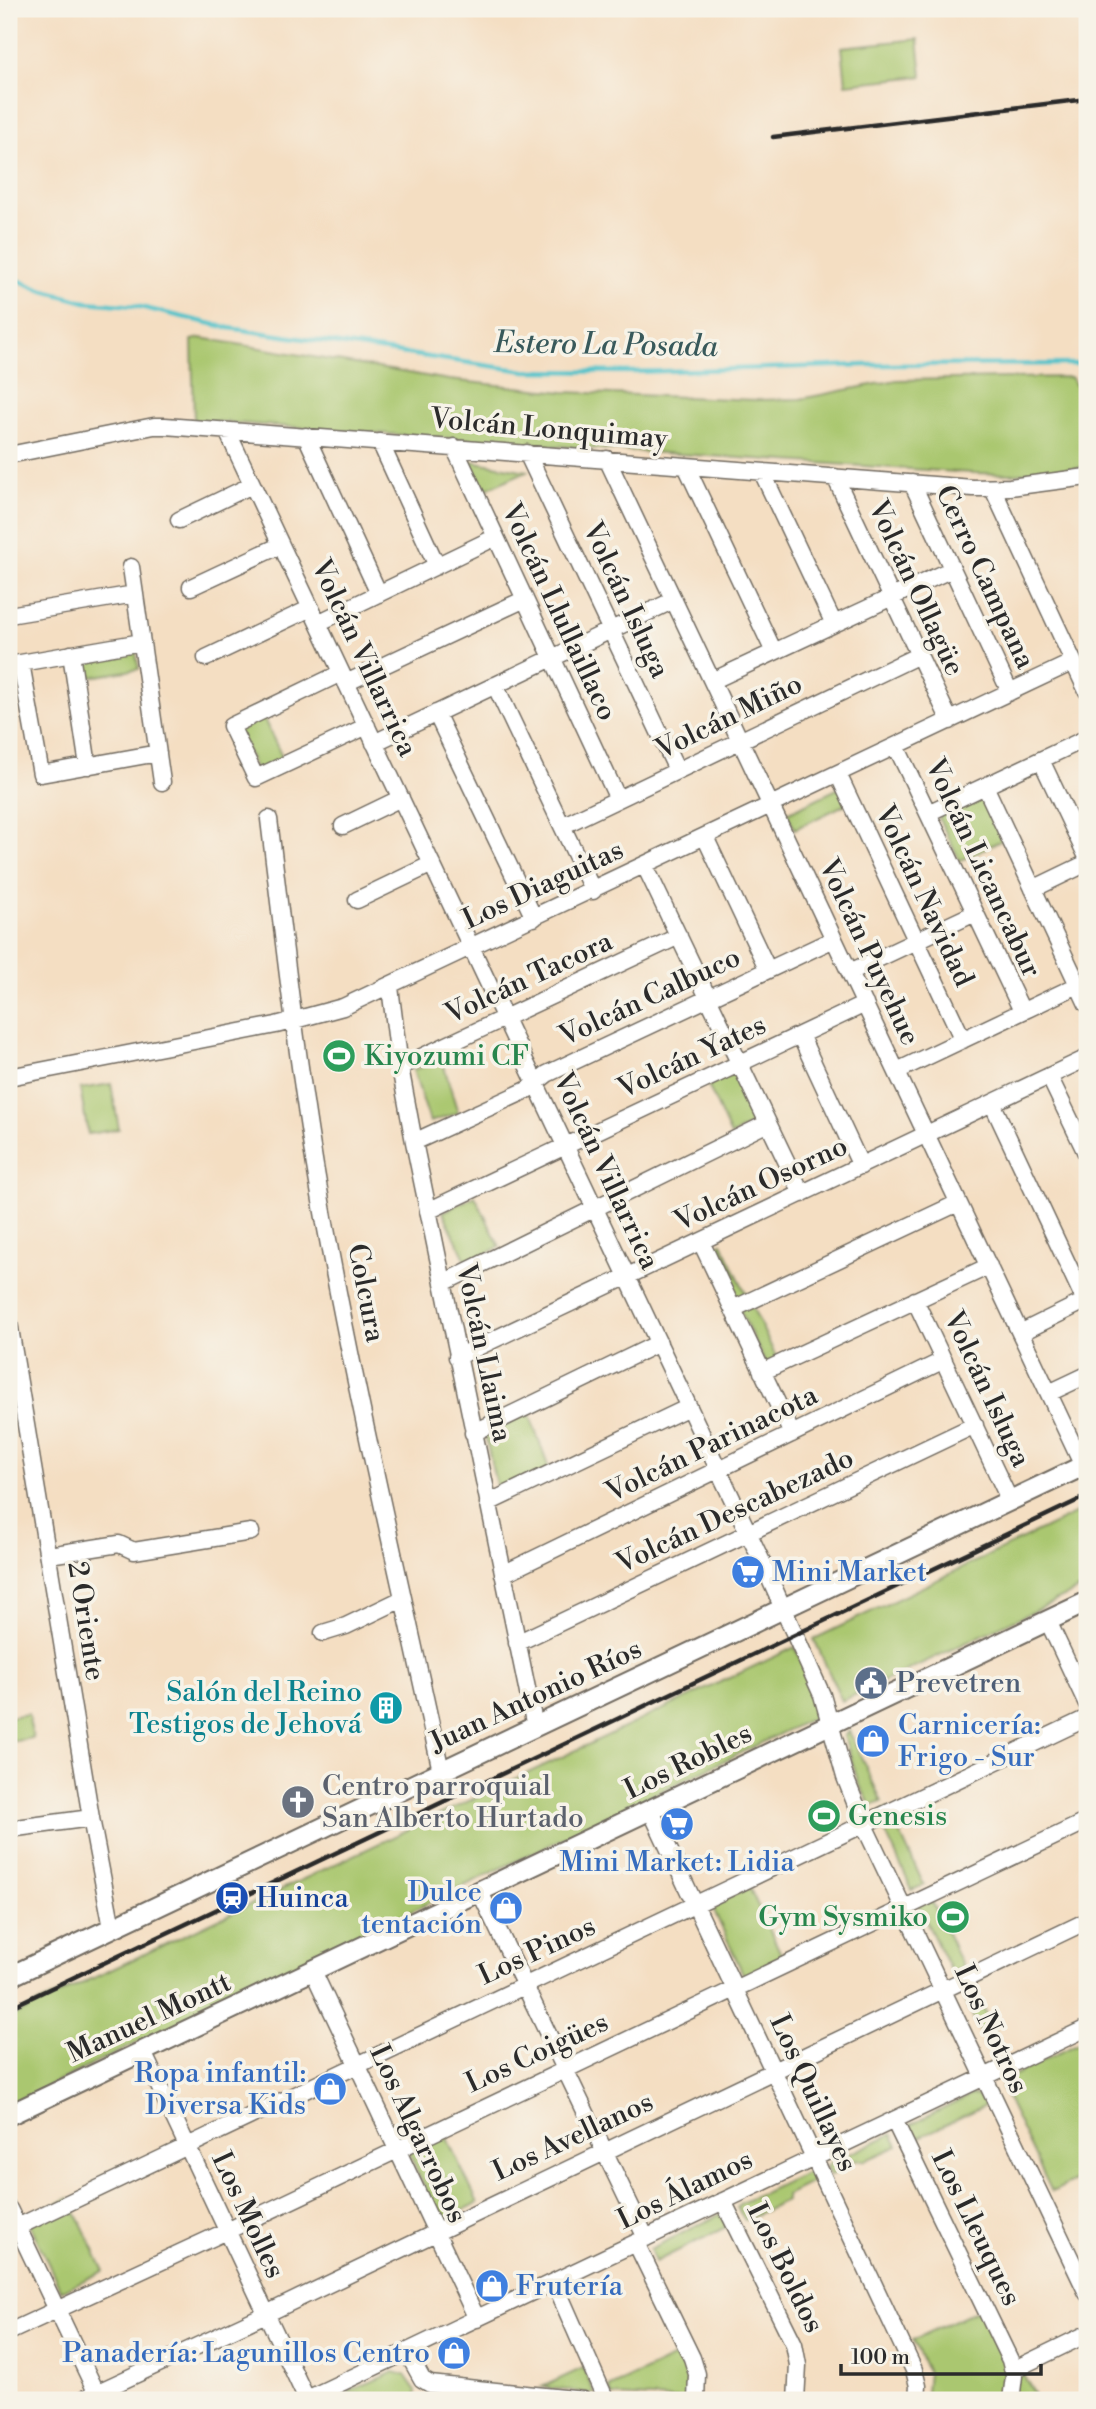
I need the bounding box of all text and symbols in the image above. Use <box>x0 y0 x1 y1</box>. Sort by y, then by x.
water label: Estero La Posada <box>492 324 718 366</box>
street label: Volcán Lonquimay <box>428 401 669 457</box>
street label: Cerro Campana <box>927 480 1043 675</box>
street label: Volcán Ollagüe <box>860 494 972 681</box>
street label: Volcán Llullaillaco <box>493 497 625 726</box>
street label: Volcán Isluga <box>574 516 678 684</box>
street label: Volcán Villarrica <box>303 553 425 763</box>
street label: Volcán Miño <box>649 666 808 768</box>
street label: Volcán Licancabur <box>917 752 1049 983</box>
street label: Volcán Navidad <box>866 799 981 992</box>
street label: Los Diaguitas <box>457 832 629 938</box>
street label: Volcán Puyehue <box>810 852 927 1051</box>
street label: Volcán Tacora <box>439 924 619 1032</box>
street label: Volcán Calbuco <box>553 940 746 1055</box>
street label: Volcán Yates <box>611 1007 772 1107</box>
sports icon: Kiyozumi CF <box>320 1037 358 1075</box>
place label: Kiyozumi CF <box>364 1039 529 1074</box>
street label: Volcán Villarrica <box>545 1066 667 1276</box>
street label: Volcán Osorno <box>668 1129 853 1240</box>
street label: Colcura <box>339 1241 393 1346</box>
street label: Volcán Llaima <box>448 1260 520 1446</box>
street label: Volcán Isluga <box>935 1305 1039 1473</box>
street label: Volcán Parinacota <box>600 1377 824 1511</box>
street label: Volcán Descabezado <box>610 1441 859 1582</box>
supermarket icon: Mini Market <box>729 1553 767 1591</box>
place label: Mini Market <box>772 1555 927 1590</box>
street label: 2 Oriente <box>59 1559 113 1683</box>
street label: Juan Antonio Ríos <box>424 1632 648 1761</box>
public building icon: Prevetren <box>852 1664 890 1702</box>
place label: Prevetren <box>896 1666 1022 1701</box>
place label: Salón del Reino Testigos de Jehová <box>129 1675 363 1742</box>
building icon: Salón del Reino Testigos de Jehová <box>367 1689 405 1727</box>
place label: Carnicería: Frigo - Sur <box>898 1708 1041 1775</box>
street label: Los Robles <box>618 1716 758 1808</box>
shop icon: Carnicería: Frigo - Sur <box>854 1722 892 1760</box>
place label: Centro parroquial San Alberto Hurtado <box>322 1769 584 1836</box>
church icon: Centro parroquial San Alberto Hurtado <box>279 1783 317 1821</box>
sports icon: Genesis <box>805 1797 843 1835</box>
place label: Genesis <box>848 1799 947 1834</box>
supermarket icon: Mini Market: Lidia <box>658 1805 696 1843</box>
place label: Mini Market: Lidia <box>559 1845 795 1880</box>
place label: Dulce tentación <box>361 1875 482 1942</box>
station icon: Huinca <box>213 1879 251 1917</box>
place label: Huinca <box>256 1881 349 1916</box>
shop icon: Dulce tentación <box>487 1889 525 1927</box>
sports icon: Gym Sysmiko <box>934 1898 972 1936</box>
place label: Gym Sysmiko <box>758 1900 928 1935</box>
street label: Los Pinos <box>473 1909 601 1993</box>
street label: Los Notros <box>946 1959 1036 2099</box>
street label: Manuel Montt <box>62 1965 237 2071</box>
street label: Los Coigües <box>460 2005 614 2101</box>
street label: Los Quillayes <box>761 2009 865 2177</box>
street label: Los Algarrobos <box>361 2039 475 2229</box>
place label: Ropa infantil: Diversa Kids <box>134 2056 306 2123</box>
shop icon: Ropa infantil: Diversa Kids <box>311 2070 349 2108</box>
street label: Los Avellanos <box>487 2085 659 2189</box>
street label: Los Álamos <box>611 2140 759 2238</box>
street label: Los Lleuques <box>923 2144 1029 2312</box>
street label: Los Molles <box>203 2146 293 2284</box>
street label: Los Boldos <box>739 2197 831 2339</box>
shop icon: Frutería <box>473 2267 511 2305</box>
place label: Frutería <box>516 2269 624 2304</box>
scale bar <box>841 2332 1040 2376</box>
shop icon: Panadería: Lagunillos Centro <box>435 2334 473 2372</box>
place label: Panadería: Lagunillos Centro <box>62 2336 430 2371</box>
text: 100 m <box>851 2345 910 2371</box>

